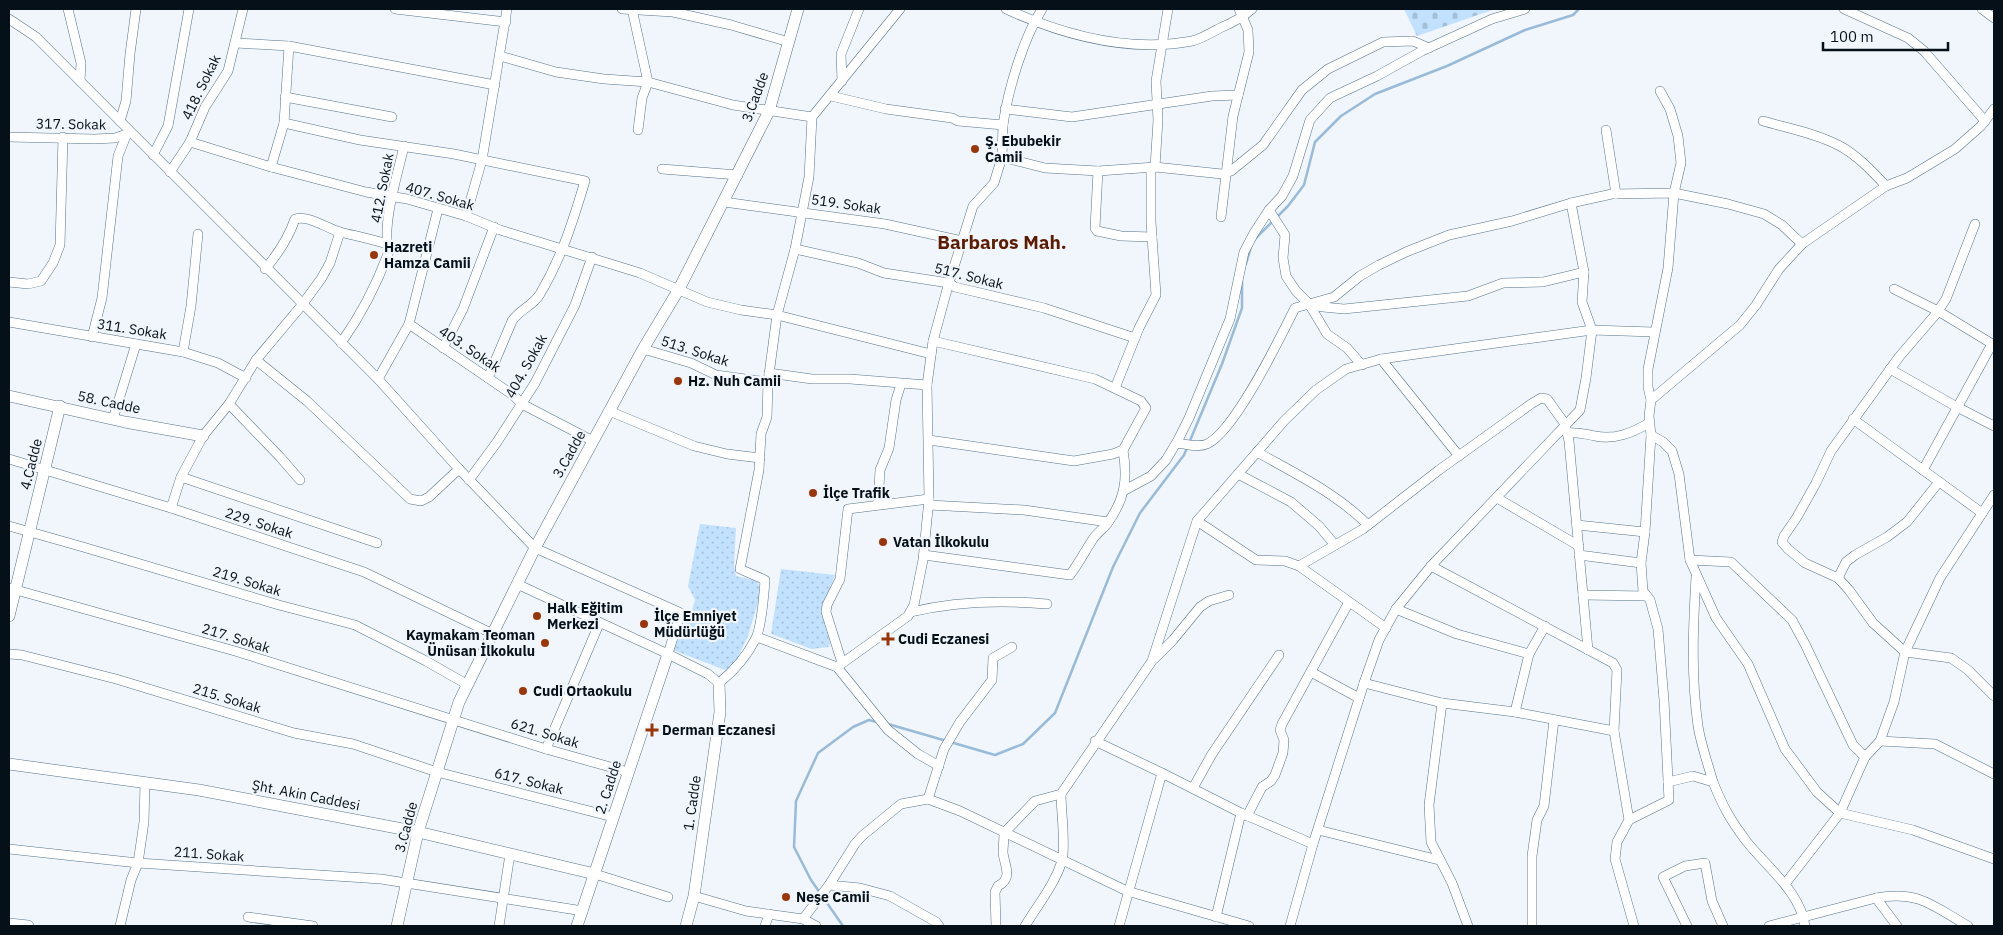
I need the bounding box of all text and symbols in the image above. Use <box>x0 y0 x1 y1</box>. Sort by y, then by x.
scale bar <box>1823 20 1948 52</box>
text: 100 m <box>1830 27 1874 46</box>
street label: 418. Sokak <box>177 51 225 123</box>
street label: 3.Cadde <box>738 69 772 124</box>
street label: 317. Sokak <box>36 114 107 134</box>
place label: Ş. Ebubekir Camii <box>985 132 1061 166</box>
marker: Ş. Ebubekir Camii <box>969 143 981 155</box>
street label: 412. Sokak <box>366 151 398 224</box>
street label: 407. Sokak <box>404 178 477 215</box>
street label: 519. Sokak <box>810 190 883 218</box>
district label: Barbaros Mah. <box>937 230 1067 254</box>
place label: Hazreti Hamza Camii <box>384 238 471 272</box>
marker: Hazreti Hamza Camii <box>368 249 380 261</box>
street label: 517. Sokak <box>933 259 1006 293</box>
street label: 311. Sokak <box>96 315 169 343</box>
street label: 403. Sokak <box>436 322 505 377</box>
street label: 404. Sokak <box>501 330 551 401</box>
street label: 513. Sokak <box>659 332 732 371</box>
place label: Hz. Nuh Camii <box>688 372 781 390</box>
marker: Hz. Nuh Camii <box>672 375 684 387</box>
street label: 58. Cadde <box>76 387 142 418</box>
street label: 3.Cadde <box>549 427 590 481</box>
street label: 4.Cadde <box>16 436 46 491</box>
place label: İlçe Trafik <box>823 484 891 502</box>
marker: İlçe Trafik <box>807 487 819 499</box>
street label: 229. Sokak <box>223 504 296 543</box>
place label: Vatan İlkokulu <box>893 533 989 551</box>
marker: Vatan İlkokulu <box>877 536 889 548</box>
street label: 219. Sokak <box>211 562 284 600</box>
place label: Halk Eğitim Merkezi <box>547 599 623 633</box>
place label: İlçe Emniyet Müdürlüğü <box>654 607 737 641</box>
marker: Halk Eğitim Merkezi <box>531 610 543 622</box>
marker: İlçe Emniyet Müdürlüğü <box>638 618 650 630</box>
street label: 217. Sokak <box>200 619 273 657</box>
place label: Kaymakam Teoman Ünüsan İlkokulu <box>406 626 535 660</box>
place label: Cudi Eczanesi <box>898 630 989 648</box>
marker: Cudi Eczanesi <box>882 633 894 645</box>
marker: Kaymakam Teoman Ünüsan İlkokulu <box>539 637 551 649</box>
street label: 215. Sokak <box>191 679 264 717</box>
place label: Cudi Ortaokulu <box>533 682 632 700</box>
marker: Cudi Ortaokulu <box>517 685 529 697</box>
street label: 621. Sokak <box>509 714 582 752</box>
place label: Derman Eczanesi <box>662 721 776 739</box>
marker: Derman Eczanesi <box>646 724 658 736</box>
street label: 2. Cadde <box>591 757 625 816</box>
street label: 617. Sokak <box>493 764 566 798</box>
street label: 1. Cadde <box>679 774 705 832</box>
street label: Şht. Akin Caddesi <box>250 776 362 814</box>
street label: 3.Cadde <box>391 799 421 854</box>
street label: 211. Sokak <box>173 843 245 865</box>
place label: Neşe Camii <box>796 888 870 906</box>
marker: Neşe Camii <box>780 891 792 903</box>

